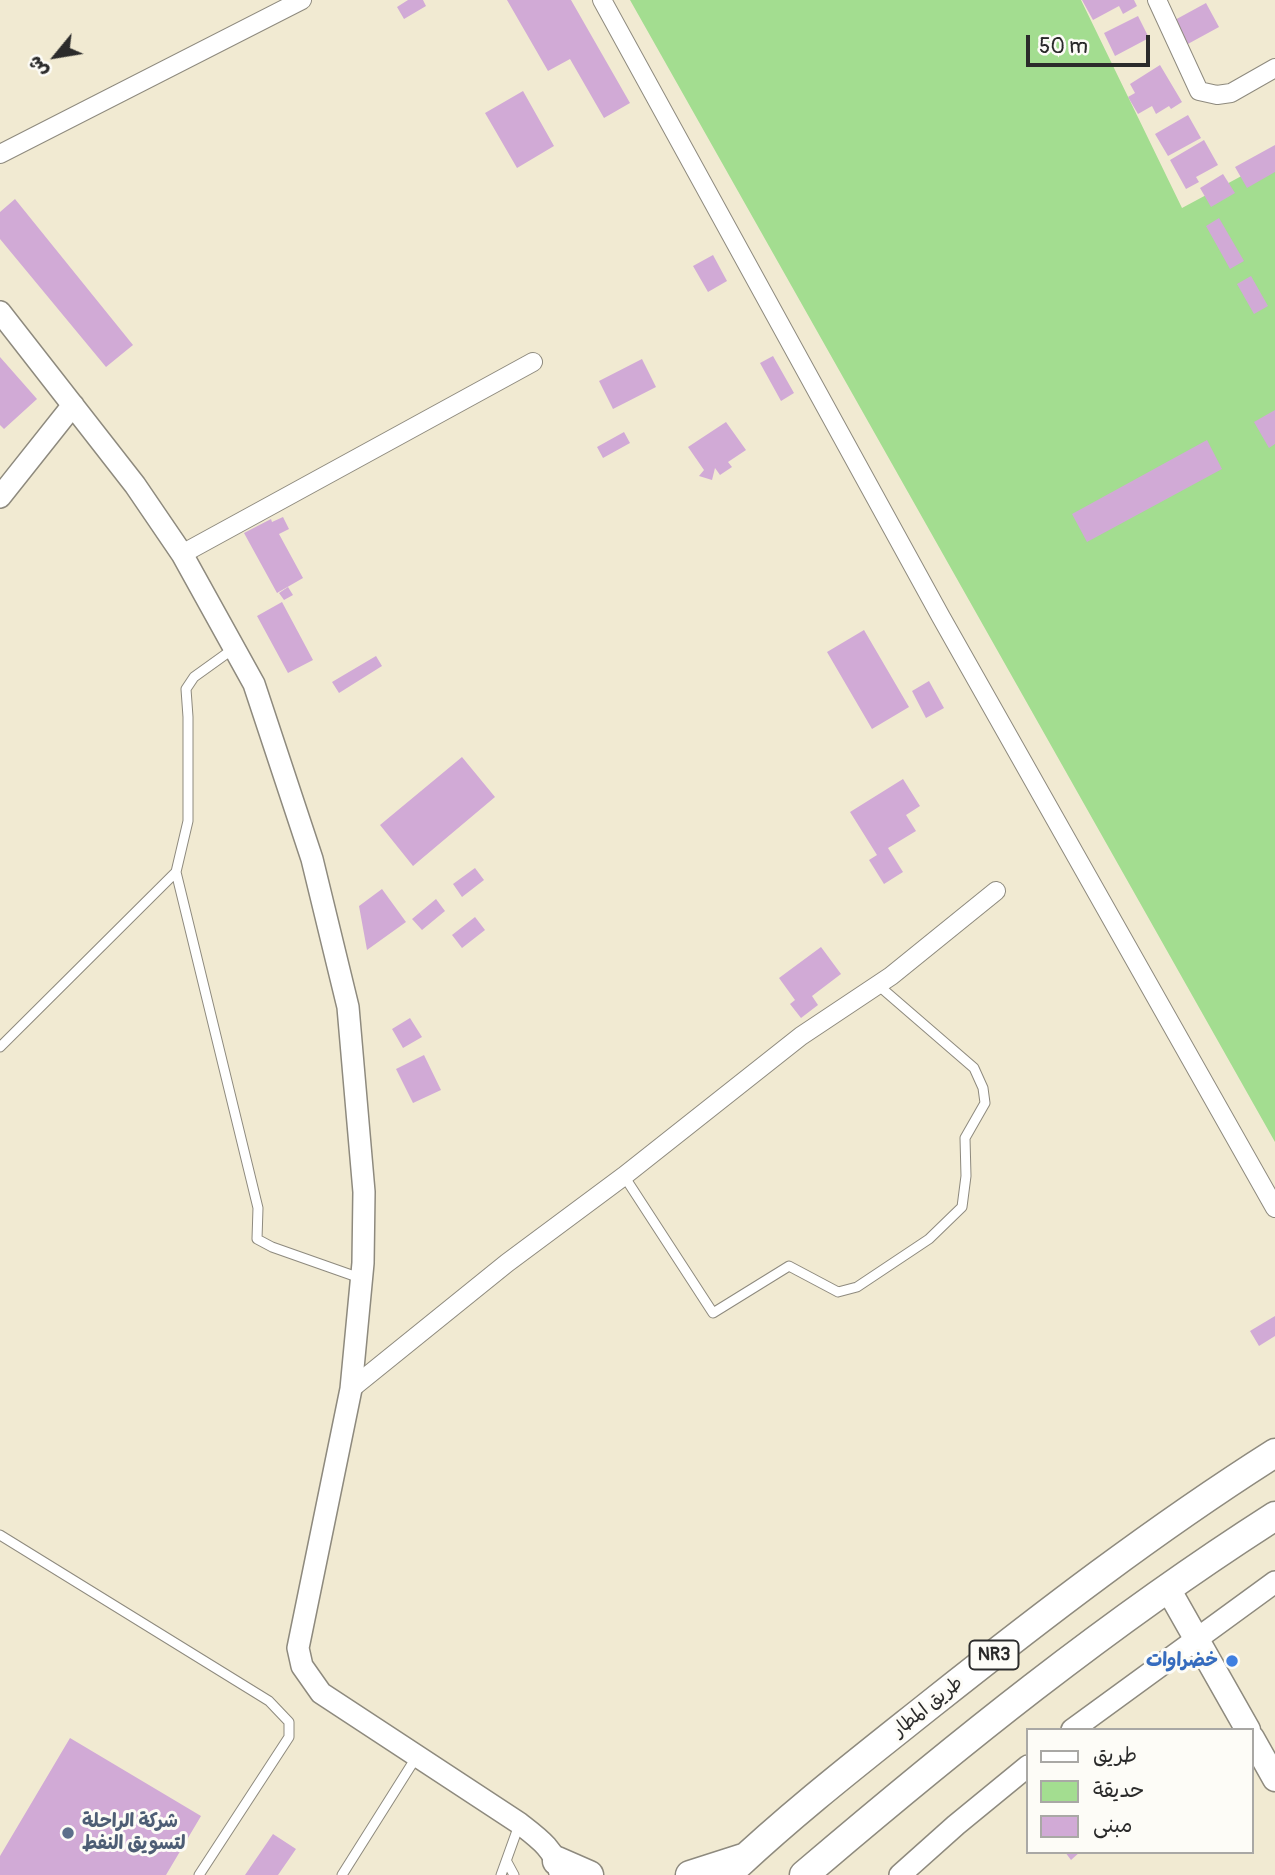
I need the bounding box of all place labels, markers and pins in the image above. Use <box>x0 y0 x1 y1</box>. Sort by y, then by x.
place label: خضراوات <box>1146 1650 1218 1672</box>
marker: خضراوات <box>1224 1653 1240 1669</box>
place label: شركة الراحلة لتسويق النفط <box>82 1811 186 1855</box>
marker: شركة الراحلة لتسويق النفط <box>60 1825 76 1841</box>

